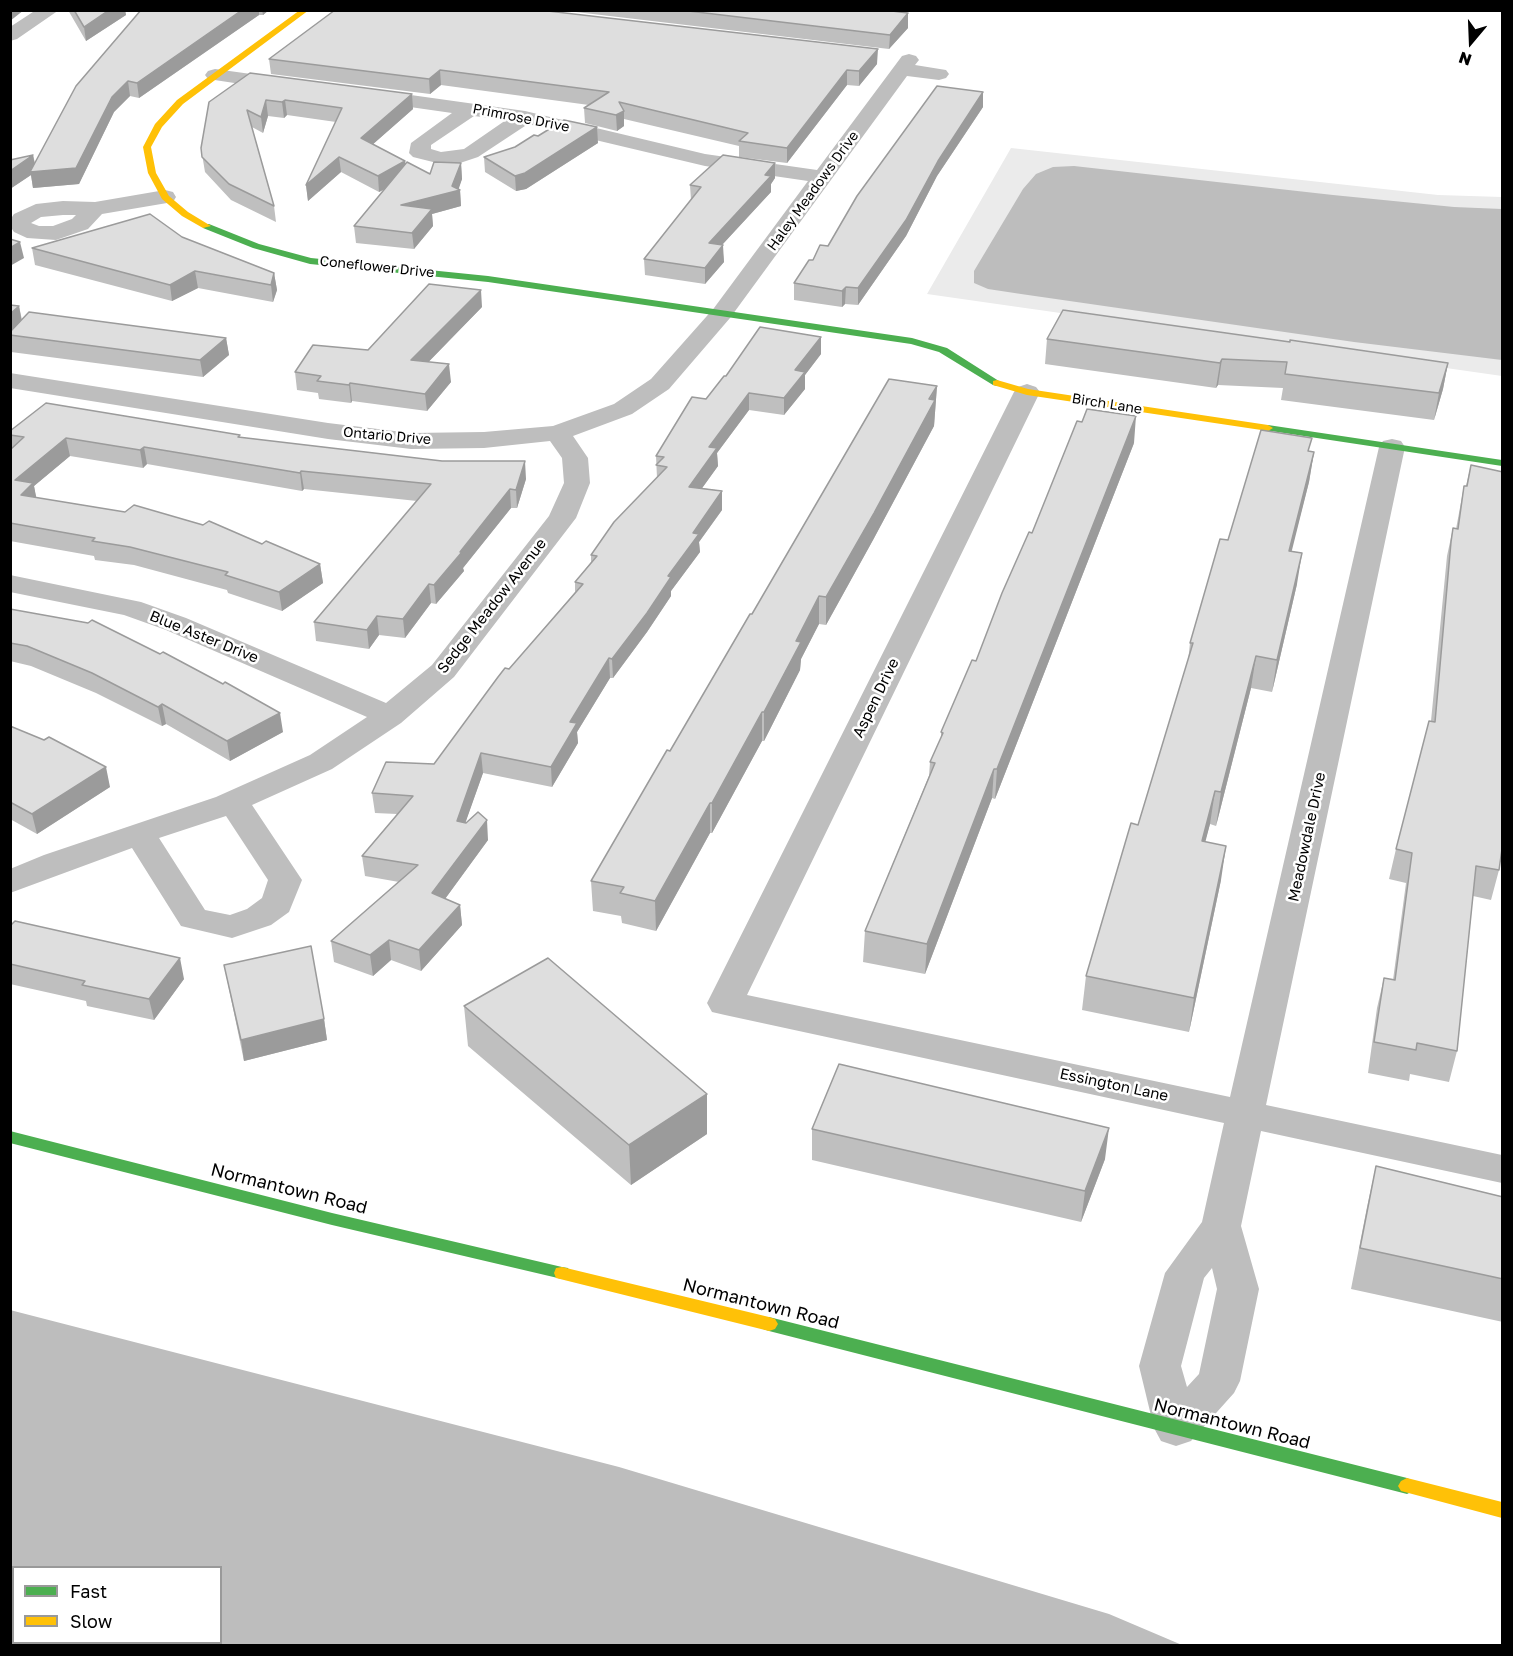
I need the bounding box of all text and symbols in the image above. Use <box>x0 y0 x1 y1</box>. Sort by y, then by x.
north arrow <box>1441 12 1501 72</box>
text: N <box>1456 48 1474 70</box>
street label: Primrose Drive <box>471 100 571 136</box>
street label: Haley Meadows Drive <box>764 128 862 254</box>
street label: Coneflower Drive <box>319 253 435 281</box>
street label: Birch Lane <box>1071 390 1143 418</box>
street label: Ontario Drive <box>342 424 432 448</box>
street label: Sedge Meadow Avenue <box>434 535 550 677</box>
street label: Blue Aster Drive <box>147 607 261 667</box>
street label: Aspen Drive <box>849 655 903 741</box>
street label: Meadowdale Drive <box>1284 771 1330 903</box>
street label: Essington Lane <box>1058 1065 1170 1105</box>
street label: Normantown Road <box>208 1159 370 1219</box>
street label: Normantown Road <box>680 1274 842 1334</box>
street label: Normantown Road <box>1151 1394 1313 1454</box>
legend <box>12 1566 222 1644</box>
text: Fast <box>70 1580 107 1602</box>
text: Slow <box>70 1610 112 1632</box>

